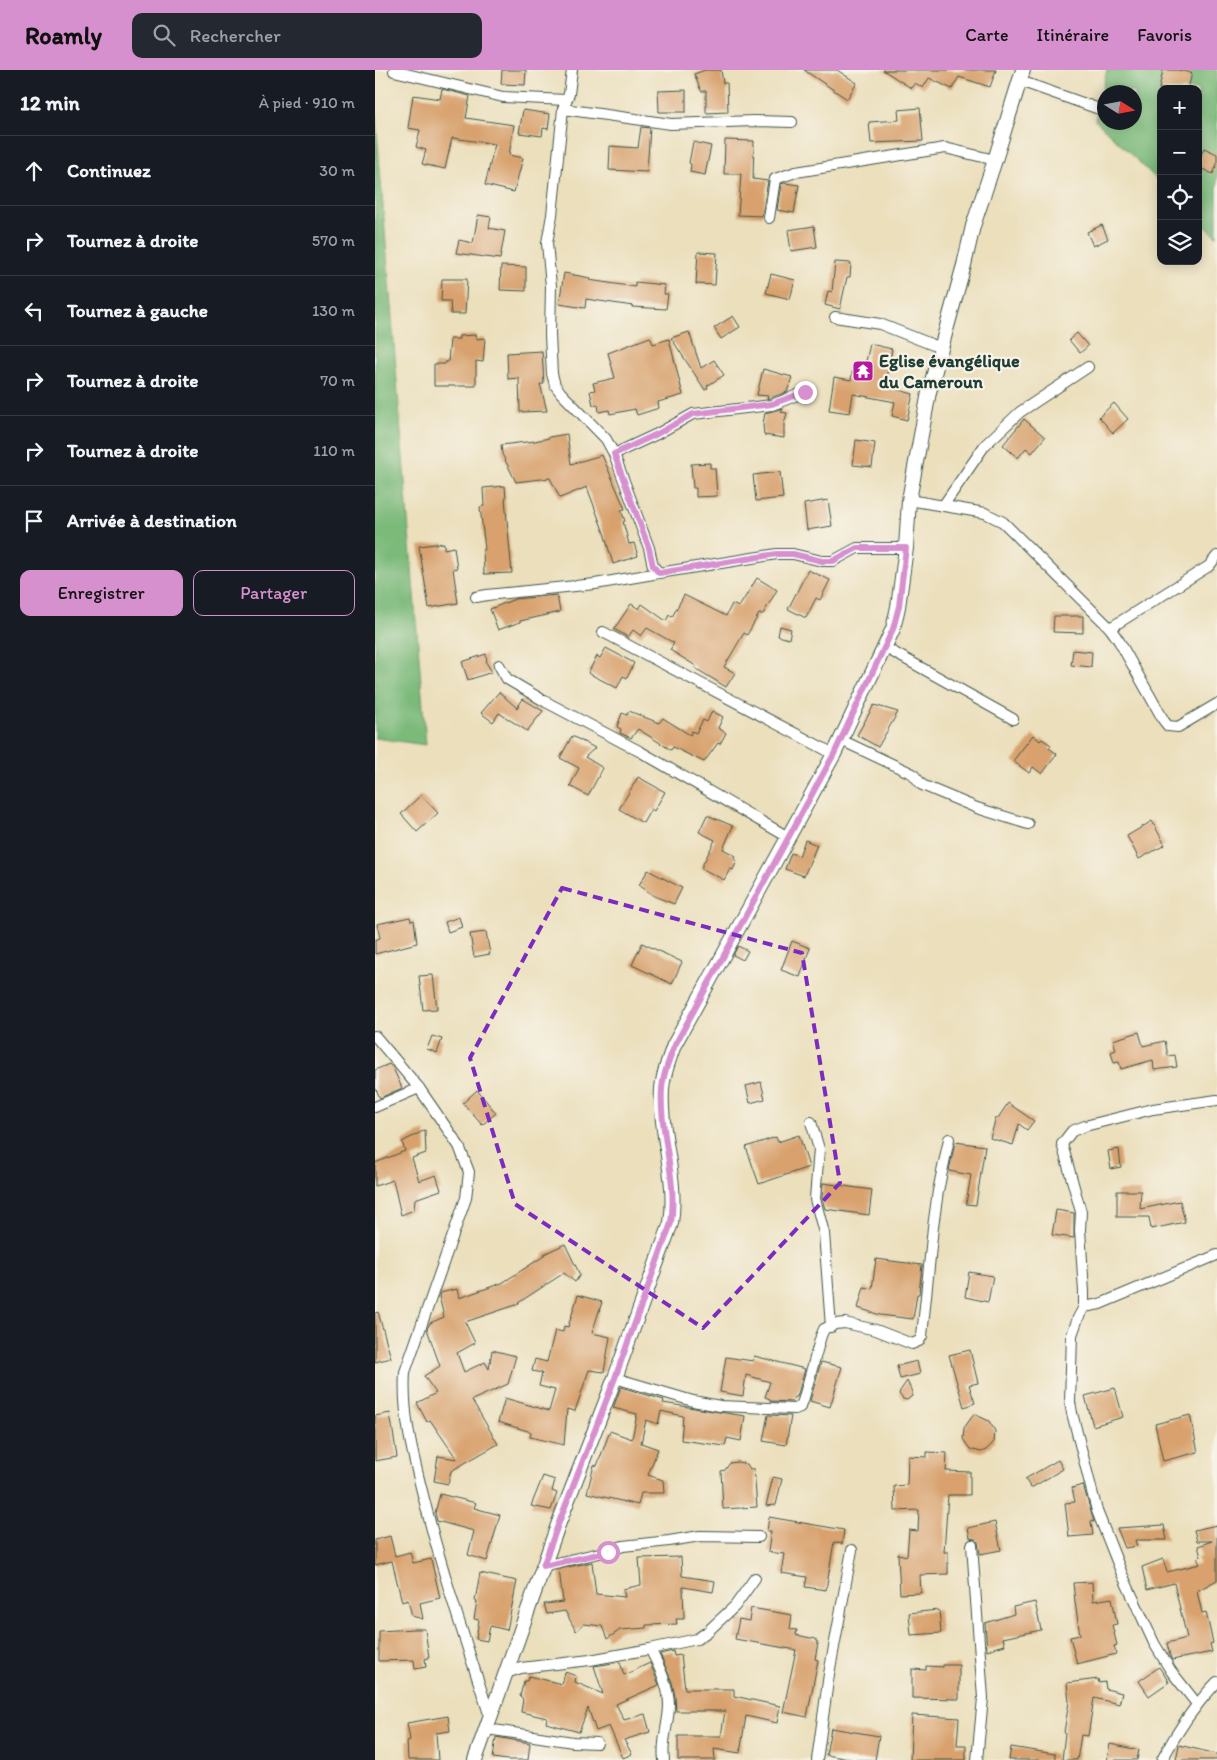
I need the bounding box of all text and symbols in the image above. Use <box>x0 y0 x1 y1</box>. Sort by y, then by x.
search box <box>132 13 482 58</box>
text: Roamly <box>25 21 102 50</box>
icon: search <box>150 21 178 49</box>
text: Rechercher <box>190 24 281 47</box>
text: Carte <box>965 24 1009 46</box>
text: Itinéraire <box>1037 24 1109 46</box>
text: Favoris <box>1137 24 1192 46</box>
north arrow <box>1097 85 1142 130</box>
map controls <box>1157 85 1202 265</box>
button: + <box>1157 85 1202 130</box>
text: 12 min <box>20 90 80 115</box>
text: À pied · 910 m <box>259 93 355 112</box>
button: − <box>1157 130 1202 175</box>
icon: ahead <box>20 157 48 185</box>
text: Continuez <box>67 159 151 182</box>
text: 30 m <box>319 161 355 180</box>
button: locate <box>1157 175 1202 220</box>
button: layers <box>1157 220 1202 265</box>
icon: right <box>20 227 48 255</box>
text: Tournez à droite <box>67 229 199 252</box>
text: 570 m <box>312 231 355 250</box>
icon: left <box>20 297 48 325</box>
text: Tournez à gauche <box>67 299 208 322</box>
text: 130 m <box>312 301 355 320</box>
place label: Eglise évangélique du Cameroun <box>879 350 1020 393</box>
temple icon: Eglise évangélique du Cameroun <box>851 359 875 383</box>
icon: right <box>20 367 48 395</box>
text: Tournez à droite <box>67 369 199 392</box>
text: 70 m <box>320 371 355 390</box>
route end <box>794 381 817 404</box>
icon: right <box>20 437 48 465</box>
text: Tournez à droite <box>67 439 199 462</box>
text: 110 m <box>313 441 355 460</box>
icon: arrive <box>20 507 48 535</box>
text: Arrivée à destination <box>67 509 237 532</box>
button: Enregistrer <box>20 570 183 616</box>
button: Partager <box>193 570 355 616</box>
route start <box>597 1541 620 1564</box>

